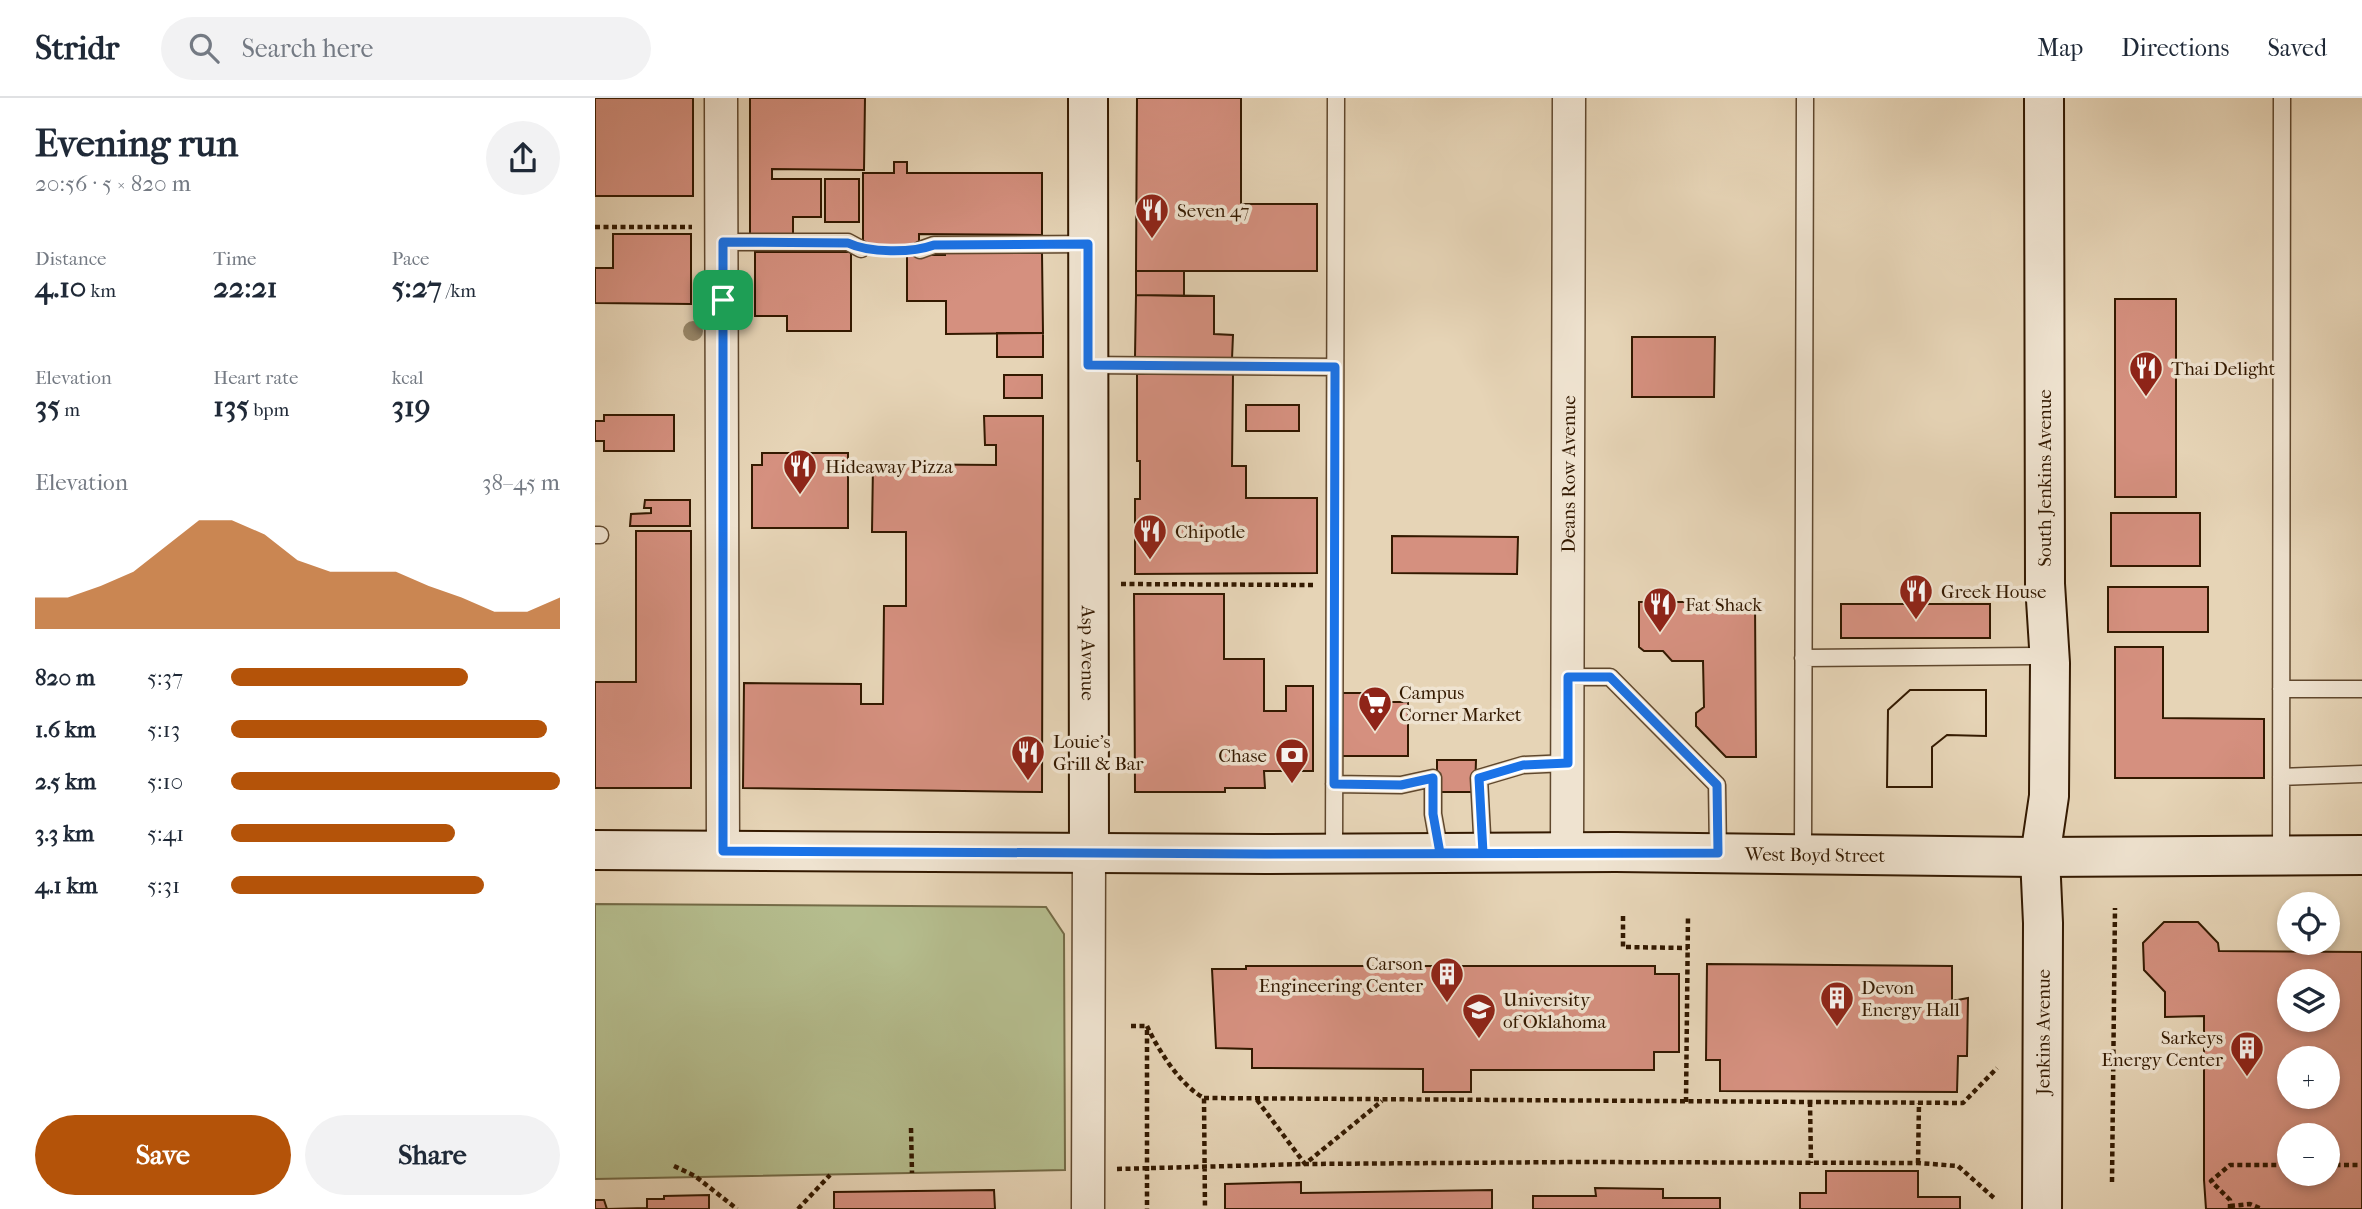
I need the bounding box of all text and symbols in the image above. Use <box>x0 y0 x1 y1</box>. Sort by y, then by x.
search box <box>161 17 651 80</box>
text: Stridr <box>35 29 119 68</box>
icon: search <box>185 29 223 67</box>
text: Search here <box>241 33 373 64</box>
text: Map <box>2037 34 2083 62</box>
text: Directions <box>2121 34 2229 62</box>
text: Saved <box>2267 34 2327 62</box>
text: Evening run <box>35 121 238 166</box>
button: share <box>486 121 560 195</box>
text: 20:56 · 5 × 820 m <box>35 170 191 197</box>
restaurant icon: Seven 47 <box>1133 191 1171 240</box>
place label: Seven 47 <box>1177 200 1250 222</box>
text: Distance <box>35 248 106 270</box>
text: Time <box>213 248 257 270</box>
text: Pace <box>392 248 430 270</box>
text: 4.10 <box>35 270 86 305</box>
text: 22:21 <box>213 270 278 305</box>
text: 5:27 <box>392 270 442 305</box>
pin <box>693 270 753 330</box>
text: km <box>86 280 116 302</box>
text: /km <box>442 280 476 302</box>
icon: arrive <box>704 281 742 319</box>
restaurant icon: Thai Delight <box>2127 349 2165 398</box>
place label: Thai Delight <box>2171 358 2276 380</box>
text: Elevation <box>35 367 112 389</box>
text: Heart rate <box>213 367 298 389</box>
text: kcal <box>392 367 424 389</box>
text: 35 <box>35 389 60 424</box>
text: 135 <box>213 389 249 424</box>
text: 319 <box>392 389 430 424</box>
street label: South Jenkins Avenue <box>2034 389 2056 567</box>
street label: Deans Row Avenue <box>1558 395 1580 553</box>
text: m <box>60 399 80 421</box>
text: bpm <box>249 399 289 421</box>
restaurant icon: Hideaway Pizza <box>781 447 819 496</box>
place label: Hideaway Pizza <box>825 456 953 478</box>
text: Elevation <box>35 469 128 496</box>
text: 38–45 m <box>482 469 560 496</box>
restaurant icon: Chipotle <box>1131 512 1169 561</box>
place label: Chipotle <box>1175 521 1245 543</box>
restaurant icon: Greek House <box>1897 572 1935 621</box>
place label: Greek House <box>1941 581 2046 603</box>
restaurant icon: Fat Shack <box>1641 585 1679 634</box>
place label: Fat Shack <box>1685 594 1762 616</box>
street label: Asp Avenue <box>1077 604 1099 701</box>
text: 820 m <box>35 664 95 691</box>
text: 5:37 <box>147 664 183 691</box>
place label: Campus Corner Market <box>1399 682 1522 726</box>
supermarket icon: Campus Corner Market <box>1356 684 1394 733</box>
text: 1.6 km <box>35 716 96 743</box>
text: 5:13 <box>147 716 180 743</box>
place label: Louie's Grill & Bar <box>1053 731 1145 775</box>
restaurant icon: Louie's Grill & Bar <box>1009 733 1047 782</box>
bank icon: Chase <box>1273 736 1311 785</box>
place label: Chase <box>1218 745 1267 767</box>
text: 2.5 km <box>35 768 96 795</box>
text: 5:10 <box>147 768 183 795</box>
text: 3.3 km <box>35 820 94 847</box>
text: 5:41 <box>147 820 184 847</box>
street label: West Boyd Street <box>1744 844 1885 867</box>
text: 4.1 km <box>35 872 98 899</box>
text: 5:31 <box>147 872 180 899</box>
map controls <box>2277 892 2340 1186</box>
button: locate <box>2277 892 2340 955</box>
place label: Carson Engineering Center <box>1258 953 1424 997</box>
building icon: Carson Engineering Center <box>1428 955 1466 1004</box>
street label: Jenkins Avenue <box>2032 969 2055 1097</box>
button: layers <box>2277 969 2340 1032</box>
place label: Devon Energy Hall <box>1861 977 1960 1021</box>
building icon: Devon Energy Hall <box>1818 979 1856 1028</box>
place label: University of Oklahoma <box>1503 989 1607 1033</box>
school or university icon: University of Oklahoma <box>1460 991 1498 1040</box>
place label: Sarkeys Energy Center <box>2101 1027 2224 1071</box>
building icon: Sarkeys Energy Center <box>2228 1029 2266 1078</box>
button: + <box>2277 1046 2340 1109</box>
button: Save <box>35 1115 291 1195</box>
button: Share <box>305 1115 560 1195</box>
button: − <box>2277 1123 2340 1186</box>

